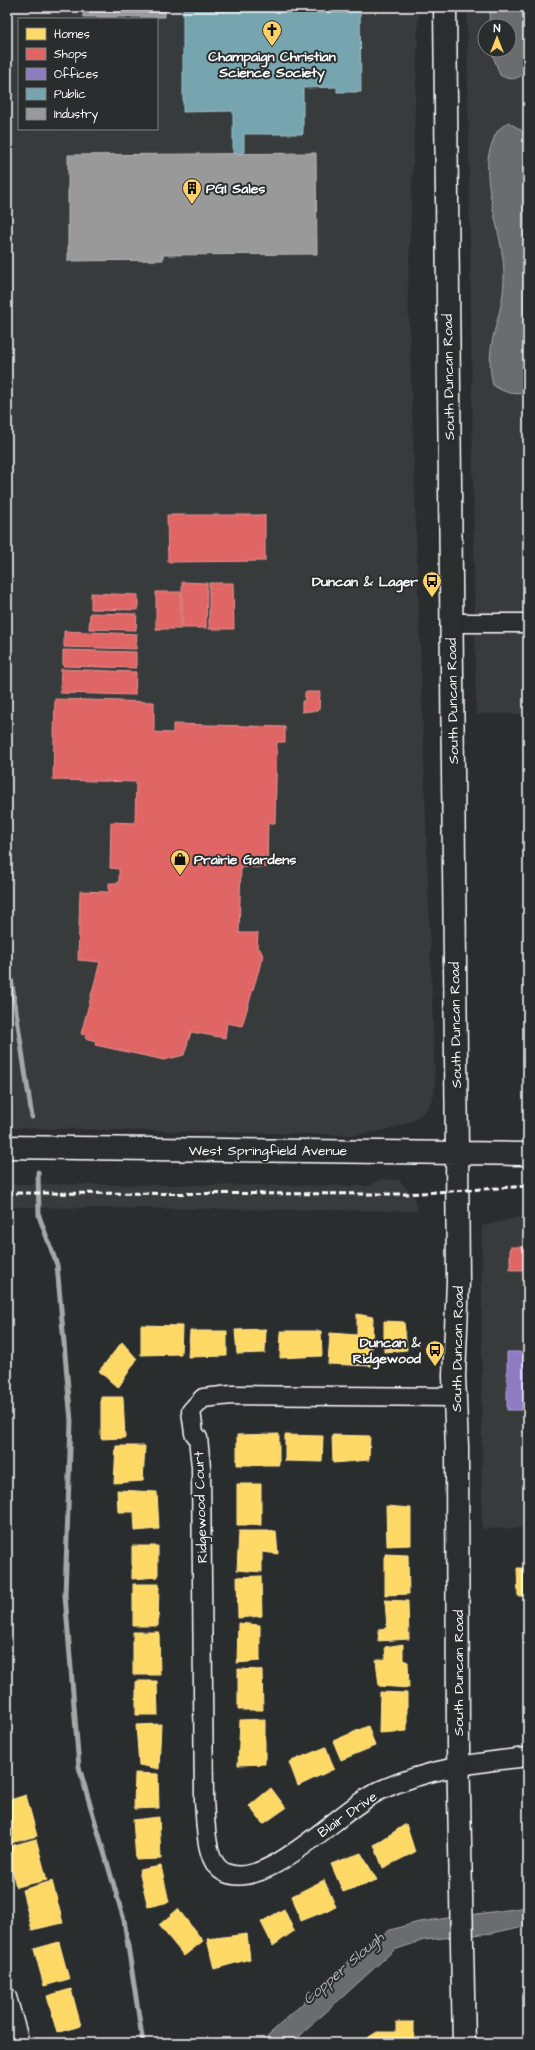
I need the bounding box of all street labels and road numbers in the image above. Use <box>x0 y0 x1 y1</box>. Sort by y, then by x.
street label: South Duncan Road <box>438 314 460 440</box>
street label: South Duncan Road <box>442 638 464 764</box>
street label: South Duncan Road <box>445 962 467 1088</box>
street label: West Springfield Avenue <box>189 1141 348 1161</box>
street label: South Duncan Road <box>447 1286 469 1412</box>
street label: Ridgewood Court <box>189 1450 213 1563</box>
street label: South Duncan Road <box>449 1610 469 1736</box>
street label: Blair Drive <box>314 1787 382 1843</box>

